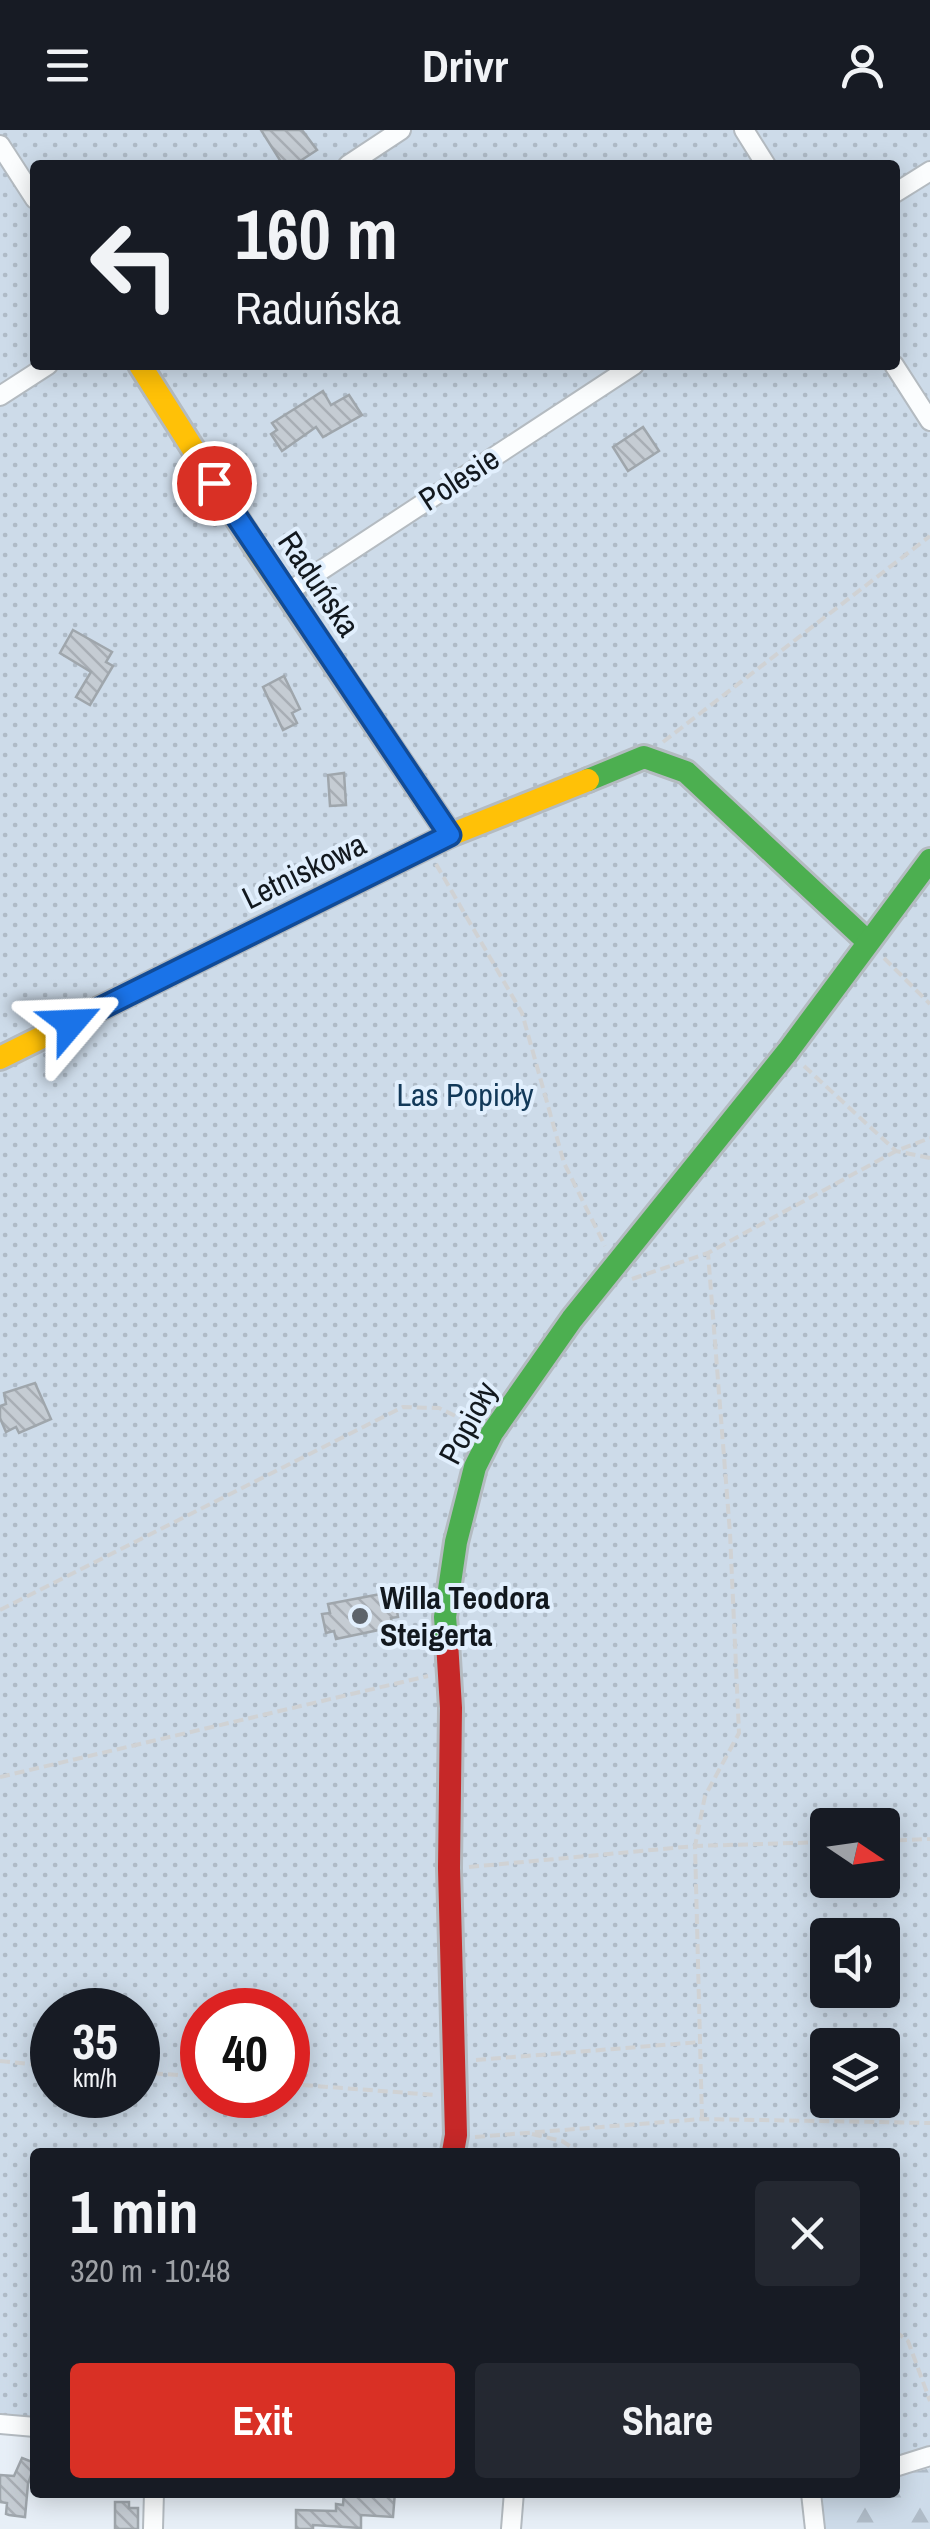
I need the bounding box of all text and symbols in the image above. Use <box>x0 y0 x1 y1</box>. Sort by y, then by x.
text: Drivr <box>422 35 508 96</box>
icon: menu <box>40 38 95 93</box>
icon: person <box>835 38 890 93</box>
text: 160 m <box>235 187 398 281</box>
icon: left <box>70 200 200 330</box>
text: Raduńska <box>235 277 401 338</box>
street label: Polesie <box>410 437 507 520</box>
pin <box>172 441 257 526</box>
icon: arrive <box>187 456 242 511</box>
street label: Raduńska <box>269 523 370 645</box>
street label: Letniskowa <box>235 822 373 919</box>
position arrow <box>19 971 123 1075</box>
park label: Las Popioły <box>396 1073 534 1116</box>
street label: Popioły <box>428 1374 507 1472</box>
place label: Willa Teodora Steigerta <box>380 1576 550 1656</box>
marker: Willa Teodora Steigerta <box>349 1605 371 1627</box>
north arrow <box>810 1808 900 1898</box>
map controls <box>810 1808 900 2118</box>
button: sound <box>810 1918 900 2008</box>
speed limit sign: 40 <box>180 1988 310 2118</box>
text: 35 <box>72 2007 118 2075</box>
button: layers <box>810 2028 900 2118</box>
text: km/h <box>73 2061 117 2095</box>
text: 1 min <box>70 2171 199 2252</box>
button: close <box>755 2181 860 2286</box>
text: 320 m · 10:48 <box>70 2249 230 2292</box>
button: Exit <box>70 2363 455 2478</box>
button: Share <box>475 2363 860 2478</box>

